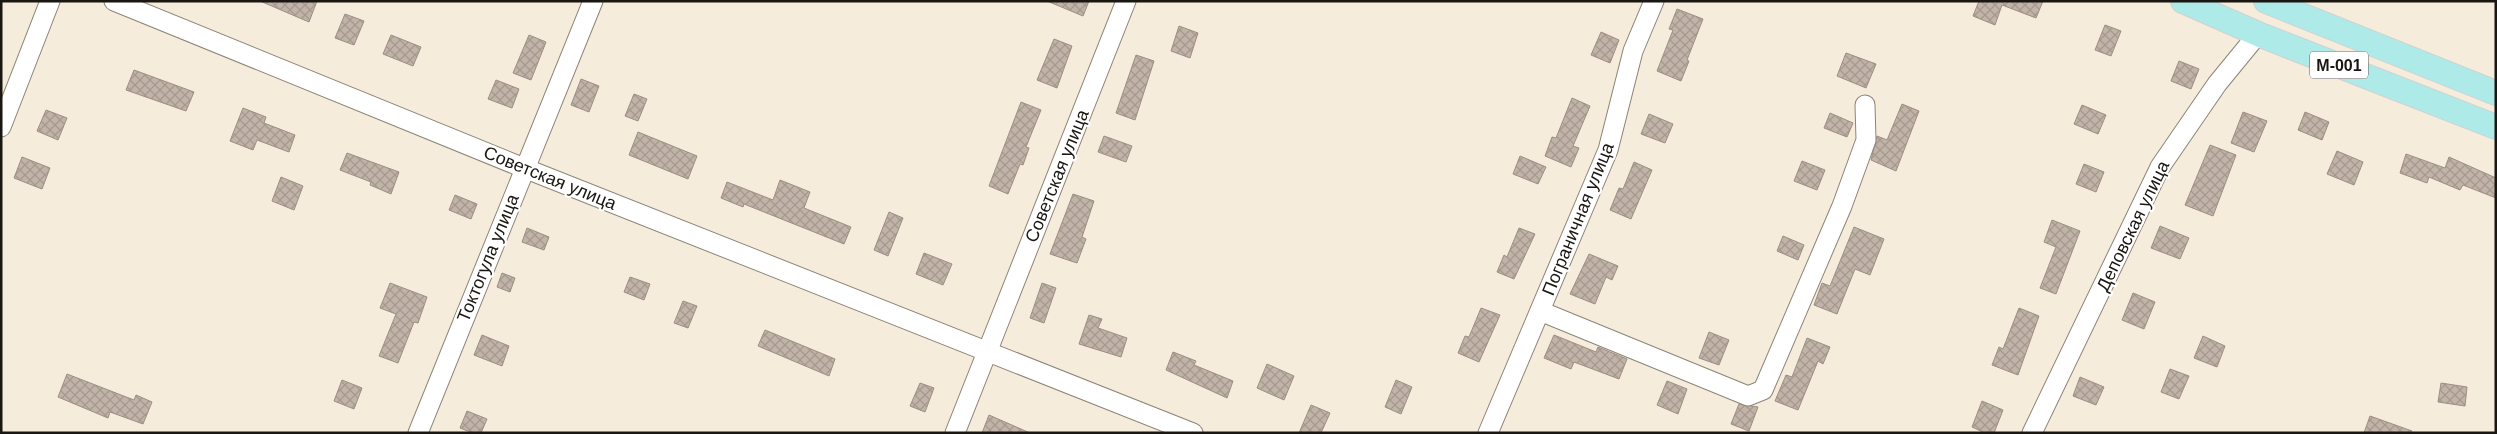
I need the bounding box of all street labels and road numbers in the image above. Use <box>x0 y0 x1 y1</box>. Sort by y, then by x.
road number: M-001 <box>2310 52 2368 78</box>
street label: Советская улица <box>1021 106 1093 245</box>
street label: Пограничная улица <box>1538 139 1618 298</box>
street label: Советская улица <box>481 142 620 214</box>
street label: Деповская улица <box>2093 157 2174 295</box>
street label: Токтогула улица <box>453 190 523 325</box>

